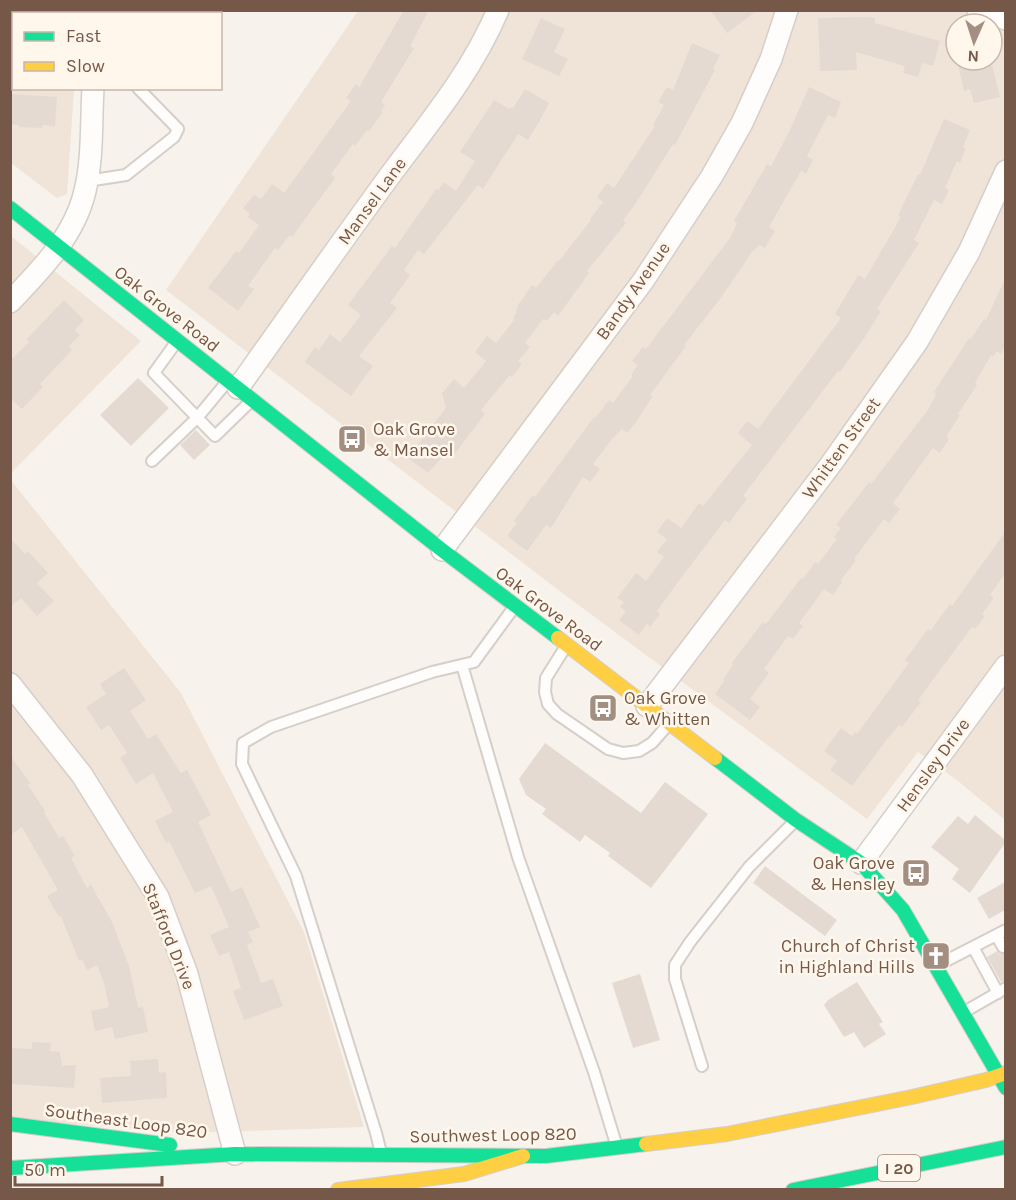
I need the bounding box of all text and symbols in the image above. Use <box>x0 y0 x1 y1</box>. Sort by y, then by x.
legend <box>12 12 222 90</box>
north arrow <box>944 12 1004 72</box>
text: Fast <box>66 25 101 47</box>
text: N <box>967 47 979 66</box>
text: Slow <box>66 55 105 77</box>
street label: Mansel Lane <box>333 153 411 249</box>
street label: Bandy Avenue <box>591 238 675 344</box>
street label: Oak Grove Road <box>110 261 224 357</box>
street label: Whitten Street <box>797 393 885 503</box>
place label: Oak Grove & Mansel <box>373 418 455 461</box>
bus stop icon: Oak Grove & Mansel <box>336 423 368 455</box>
street label: Oak Grove Road <box>491 562 607 656</box>
place label: Oak Grove & Whitten <box>624 687 711 730</box>
bus stop icon: Oak Grove & Whitten <box>587 692 619 724</box>
street label: Hensley Drive <box>892 714 974 816</box>
place label: Oak Grove & Hensley <box>810 852 896 895</box>
bus stop icon: Oak Grove & Hensley <box>900 857 932 889</box>
street label: Stafford Drive <box>138 879 200 993</box>
place label: Church of Christ in Highland Hills <box>778 935 915 978</box>
church icon: Church of Christ in Highland Hills <box>920 940 952 972</box>
street label: Southeast Loop 820 <box>43 1099 209 1143</box>
street label: Southwest Loop 820 <box>409 1123 577 1147</box>
scale bar <box>15 1149 162 1187</box>
road number: I 20 <box>878 1155 920 1181</box>
text: 50 m <box>24 1159 66 1181</box>

